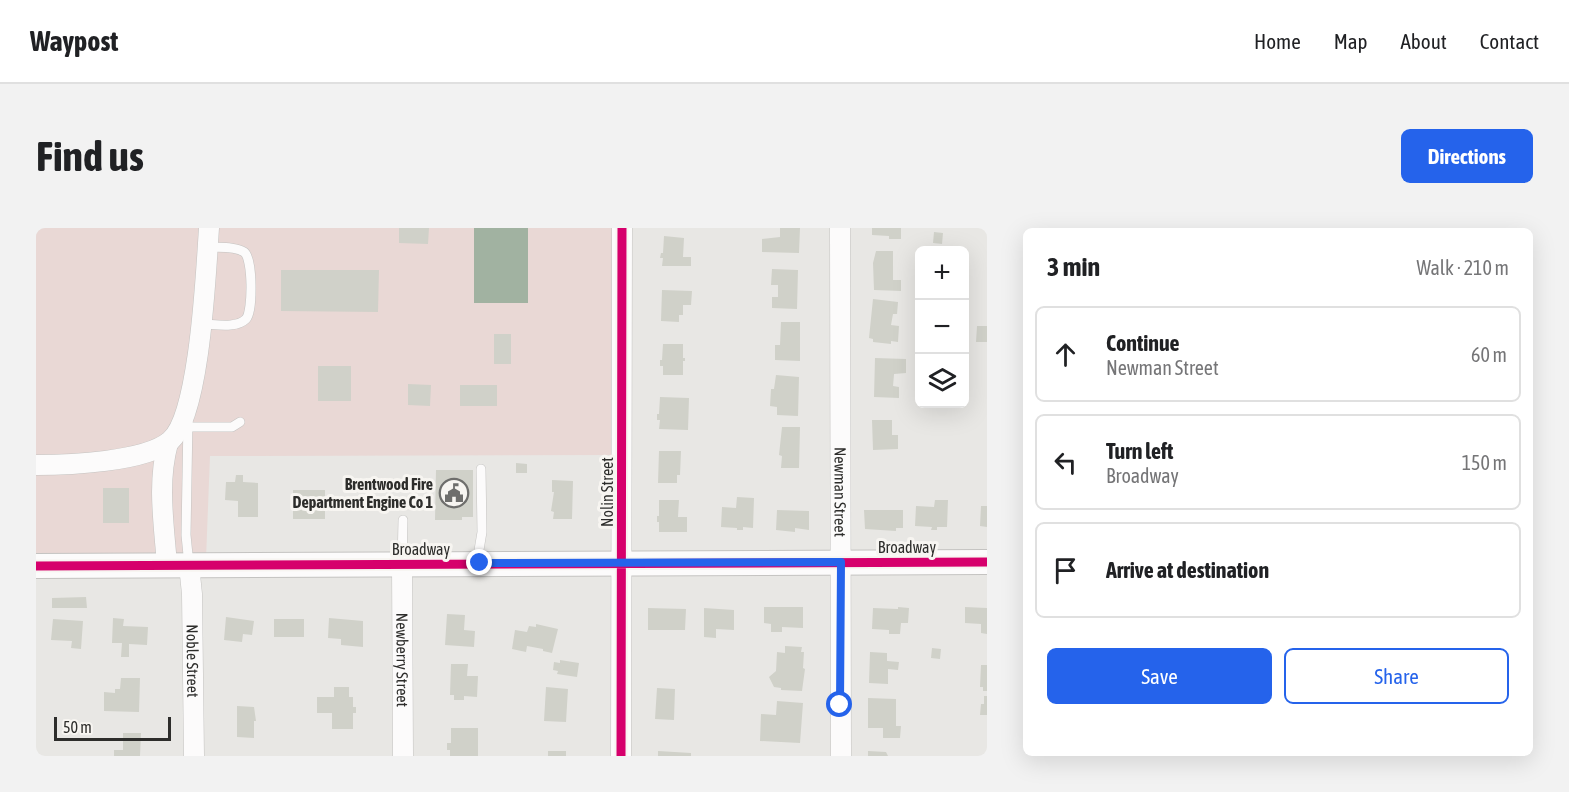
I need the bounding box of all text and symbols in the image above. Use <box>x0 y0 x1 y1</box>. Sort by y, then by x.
text: Waypost <box>30 25 118 57</box>
text: Home <box>1254 29 1301 53</box>
text: Map <box>1334 29 1368 53</box>
text: About <box>1401 29 1447 53</box>
text: Contact <box>1480 29 1539 53</box>
button: Directions <box>1401 129 1533 183</box>
text: Find us <box>36 132 144 180</box>
map controls <box>915 246 969 408</box>
button: + <box>915 246 969 300</box>
text: 3 min <box>1047 252 1100 282</box>
text: Walk · 210 m <box>1417 256 1509 279</box>
button: − <box>915 300 969 354</box>
text: Continue <box>1106 330 1180 356</box>
icon: ahead <box>1049 338 1082 371</box>
text: 60 m <box>1471 343 1507 366</box>
button: layers <box>915 354 969 408</box>
text: Newman Street <box>1106 356 1219 379</box>
text: Turn left <box>1106 438 1173 464</box>
icon: left <box>1049 446 1082 479</box>
street label: Newman Street <box>831 447 850 538</box>
text: 150 m <box>1462 451 1507 474</box>
street label: Nolin Street <box>598 457 616 527</box>
text: Broadway <box>1106 464 1179 487</box>
place label: Brentwood Fire Department Engine Co 1 <box>292 475 433 511</box>
public building icon: Brentwood Fire Department Engine Co 1 <box>438 477 470 509</box>
street label: Broadway <box>878 538 937 557</box>
street label: Broadway <box>392 540 451 559</box>
route end <box>466 549 492 575</box>
icon: arrive <box>1049 554 1082 587</box>
text: Arrive at destination <box>1106 557 1269 583</box>
street label: Newberry Street <box>393 613 412 708</box>
street label: Noble Street <box>183 624 202 698</box>
button: Save <box>1047 648 1272 704</box>
button: Share <box>1284 648 1509 704</box>
route start <box>826 691 852 717</box>
scale bar <box>54 714 171 742</box>
text: 50 m <box>63 718 92 736</box>

